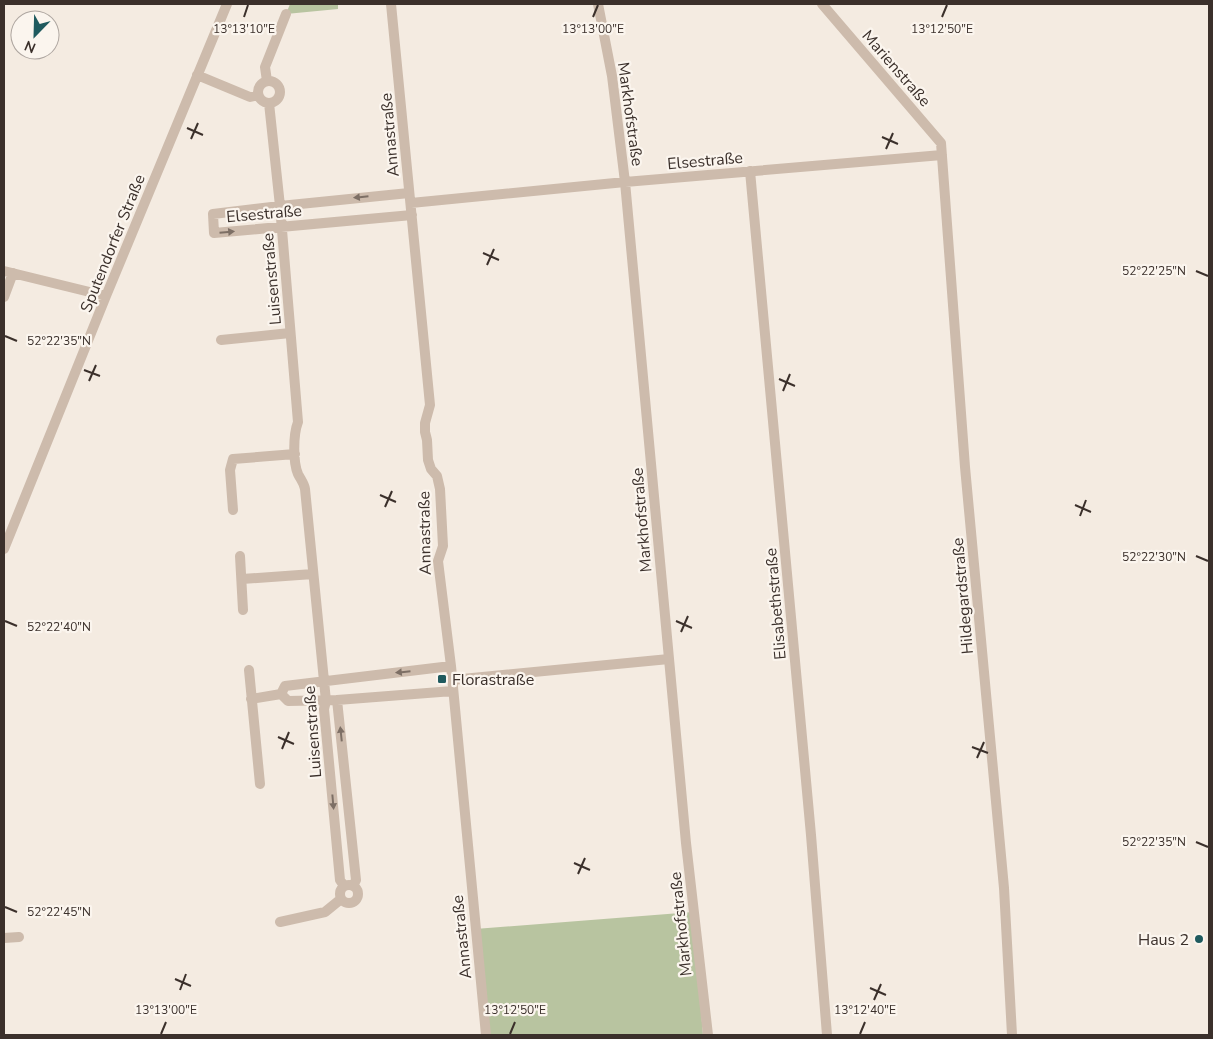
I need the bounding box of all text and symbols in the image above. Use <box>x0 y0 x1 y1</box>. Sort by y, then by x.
north arrow <box>10 10 60 60</box>
text: 13°13'10"E <box>213 21 275 37</box>
text: 13°13'00"E <box>562 21 624 37</box>
text: 13°12'50"E <box>911 21 973 37</box>
street label: Marienstraße <box>857 26 936 112</box>
text: N <box>22 36 39 57</box>
street label: Markhofstraße <box>612 61 648 168</box>
street label: Annastraße <box>375 92 405 178</box>
street label: Elsestraße <box>666 147 744 175</box>
street label: Sputendorfer Straße <box>75 171 151 316</box>
one-way arrow <box>353 194 369 202</box>
street label: Elsestraße <box>225 200 303 228</box>
one-way arrow <box>219 227 235 235</box>
street label: Luisenstraße <box>257 232 287 326</box>
text: 52°22'25"N <box>1122 263 1186 279</box>
text: 52°22'35"N <box>27 333 91 349</box>
street label: Markhofstraße <box>626 467 658 573</box>
street label: Annastraße <box>413 491 437 575</box>
street label: Hildegardstraße <box>947 537 979 655</box>
street label: Elisabethstraße <box>760 547 792 661</box>
text: 52°22'30"N <box>1122 549 1186 565</box>
text: 52°22'40"N <box>27 619 91 635</box>
one-way arrow <box>394 668 410 676</box>
place label: Florastraße <box>452 669 534 691</box>
marker: Florastraße <box>436 673 448 685</box>
street label: Luisenstraße <box>299 685 327 779</box>
one-way arrow <box>337 725 345 741</box>
one-way arrow <box>329 794 337 810</box>
text: 52°22'35"N <box>1122 834 1186 850</box>
street label: Markhofstraße <box>665 871 697 977</box>
street label: Annastraße <box>447 894 477 980</box>
text: 52°22'45"N <box>27 904 91 920</box>
place label: Haus 2 <box>1138 929 1189 951</box>
marker: Haus 2 <box>1193 933 1205 945</box>
text: 13°13'00"E <box>135 1002 197 1018</box>
text: 13°12'50"E <box>484 1002 546 1018</box>
text: 13°12'40"E <box>834 1002 896 1018</box>

